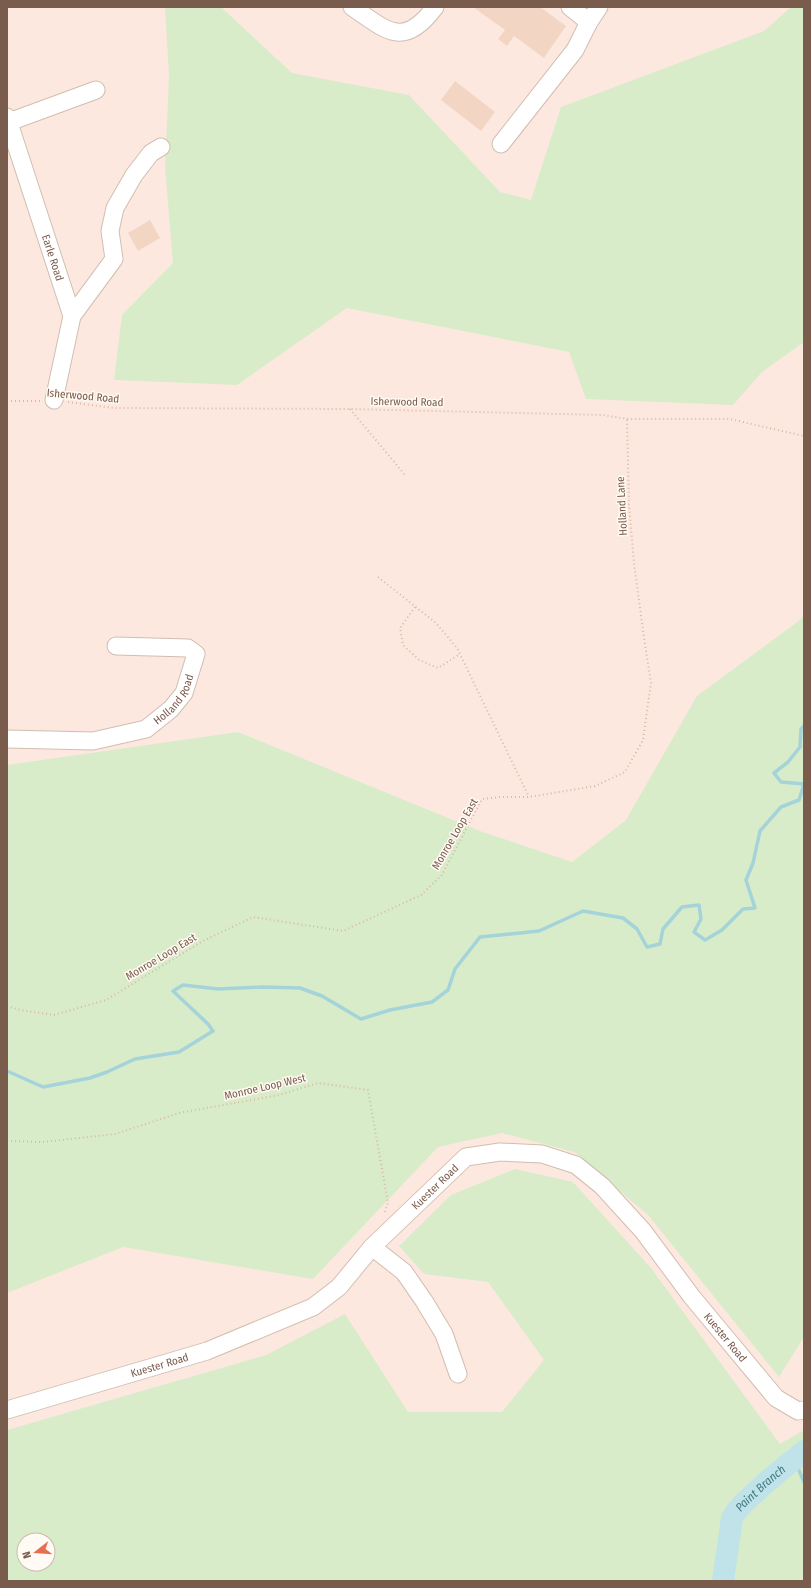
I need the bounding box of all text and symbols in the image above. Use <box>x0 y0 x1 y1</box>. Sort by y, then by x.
street label: Earle Road <box>39 233 67 283</box>
street label: Isherwood Road <box>46 386 120 406</box>
street label: Isherwood Road <box>371 395 443 409</box>
street label: Holland Lane <box>614 476 630 536</box>
street label: Holland Road <box>151 673 196 727</box>
street label: Monroe Loop East <box>429 796 481 872</box>
street label: Monroe Loop East <box>123 931 199 983</box>
street label: Monroe Loop West <box>223 1071 307 1103</box>
street label: Kuester Road <box>409 1161 461 1212</box>
street label: Kuester Road <box>701 1310 750 1364</box>
street label: Kuester Road <box>129 1350 190 1380</box>
water label: Paint Branch <box>732 1462 788 1514</box>
north arrow <box>16 1532 56 1572</box>
text: N <box>20 1550 34 1560</box>

